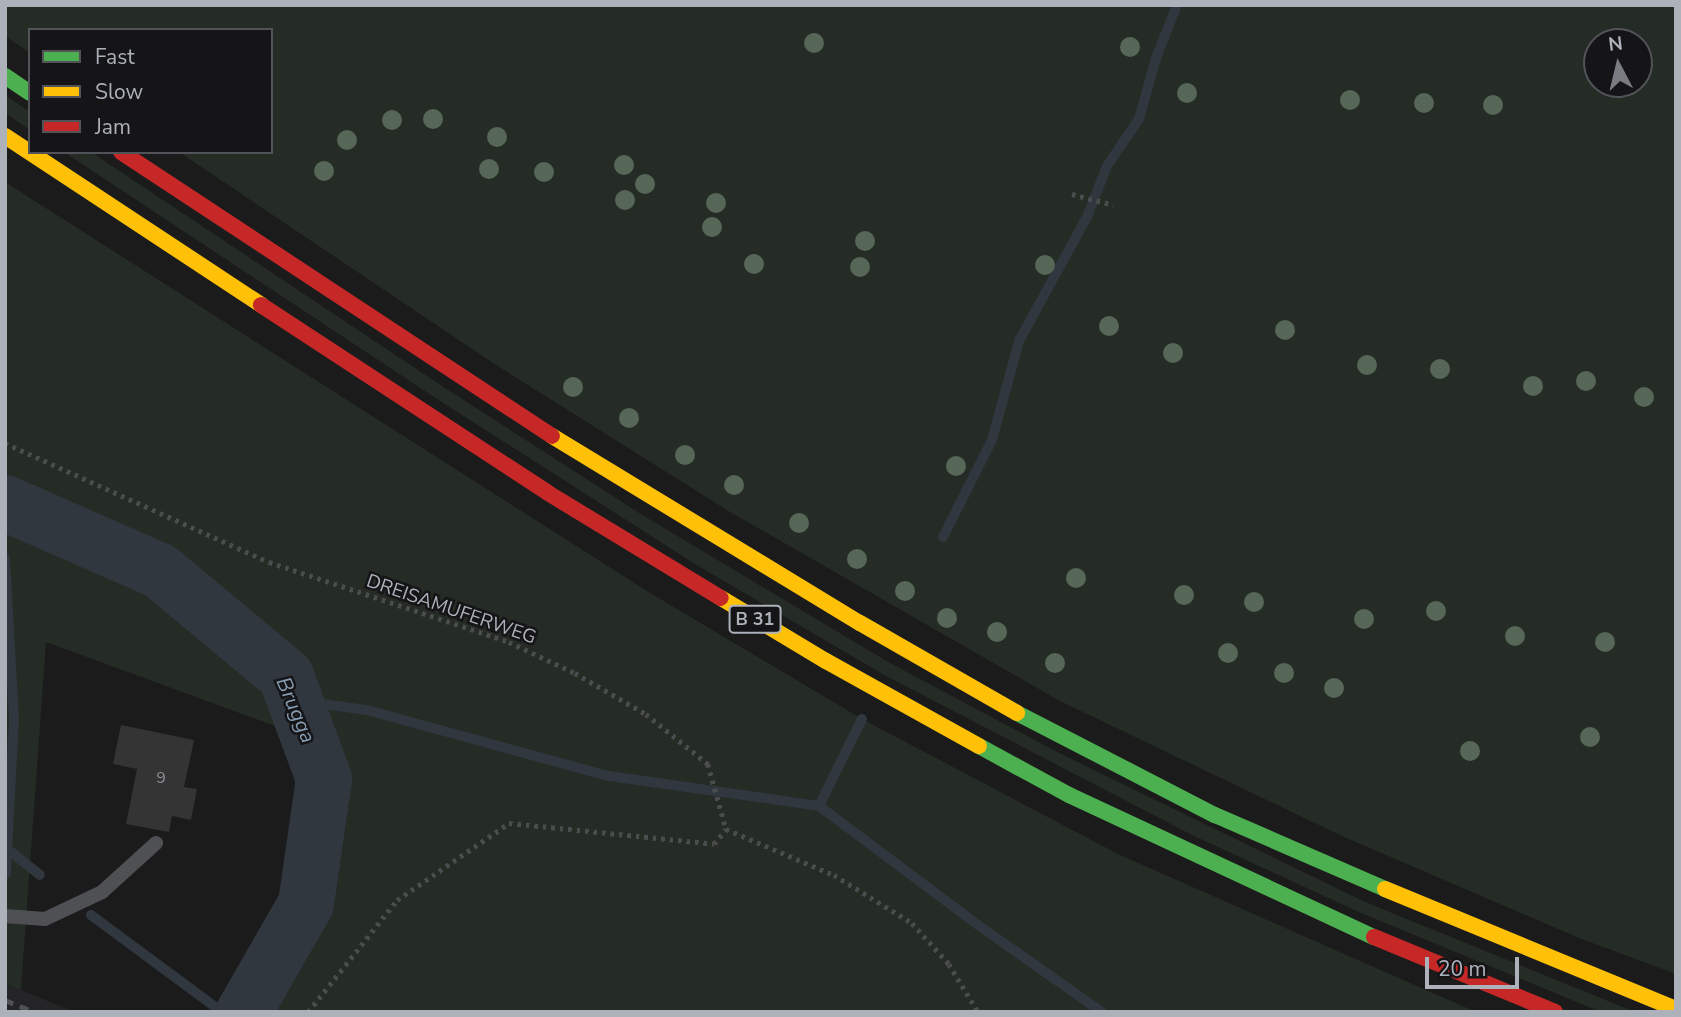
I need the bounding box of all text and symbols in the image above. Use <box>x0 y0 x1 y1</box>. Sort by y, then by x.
legend <box>28 28 273 154</box>
north arrow <box>1583 28 1653 98</box>
text: N <box>1607 30 1624 58</box>
text: Fast <box>95 43 135 71</box>
text: Slow <box>95 78 143 106</box>
text: Jam <box>95 113 131 141</box>
street label: DREISAMUFERWEG <box>363 570 539 650</box>
road number: B 31 <box>727 604 783 634</box>
water label: Brugga <box>271 673 321 747</box>
house number: 9 <box>156 768 166 788</box>
scale bar <box>1429 944 1524 988</box>
text: 20 m <box>1438 955 1487 983</box>

